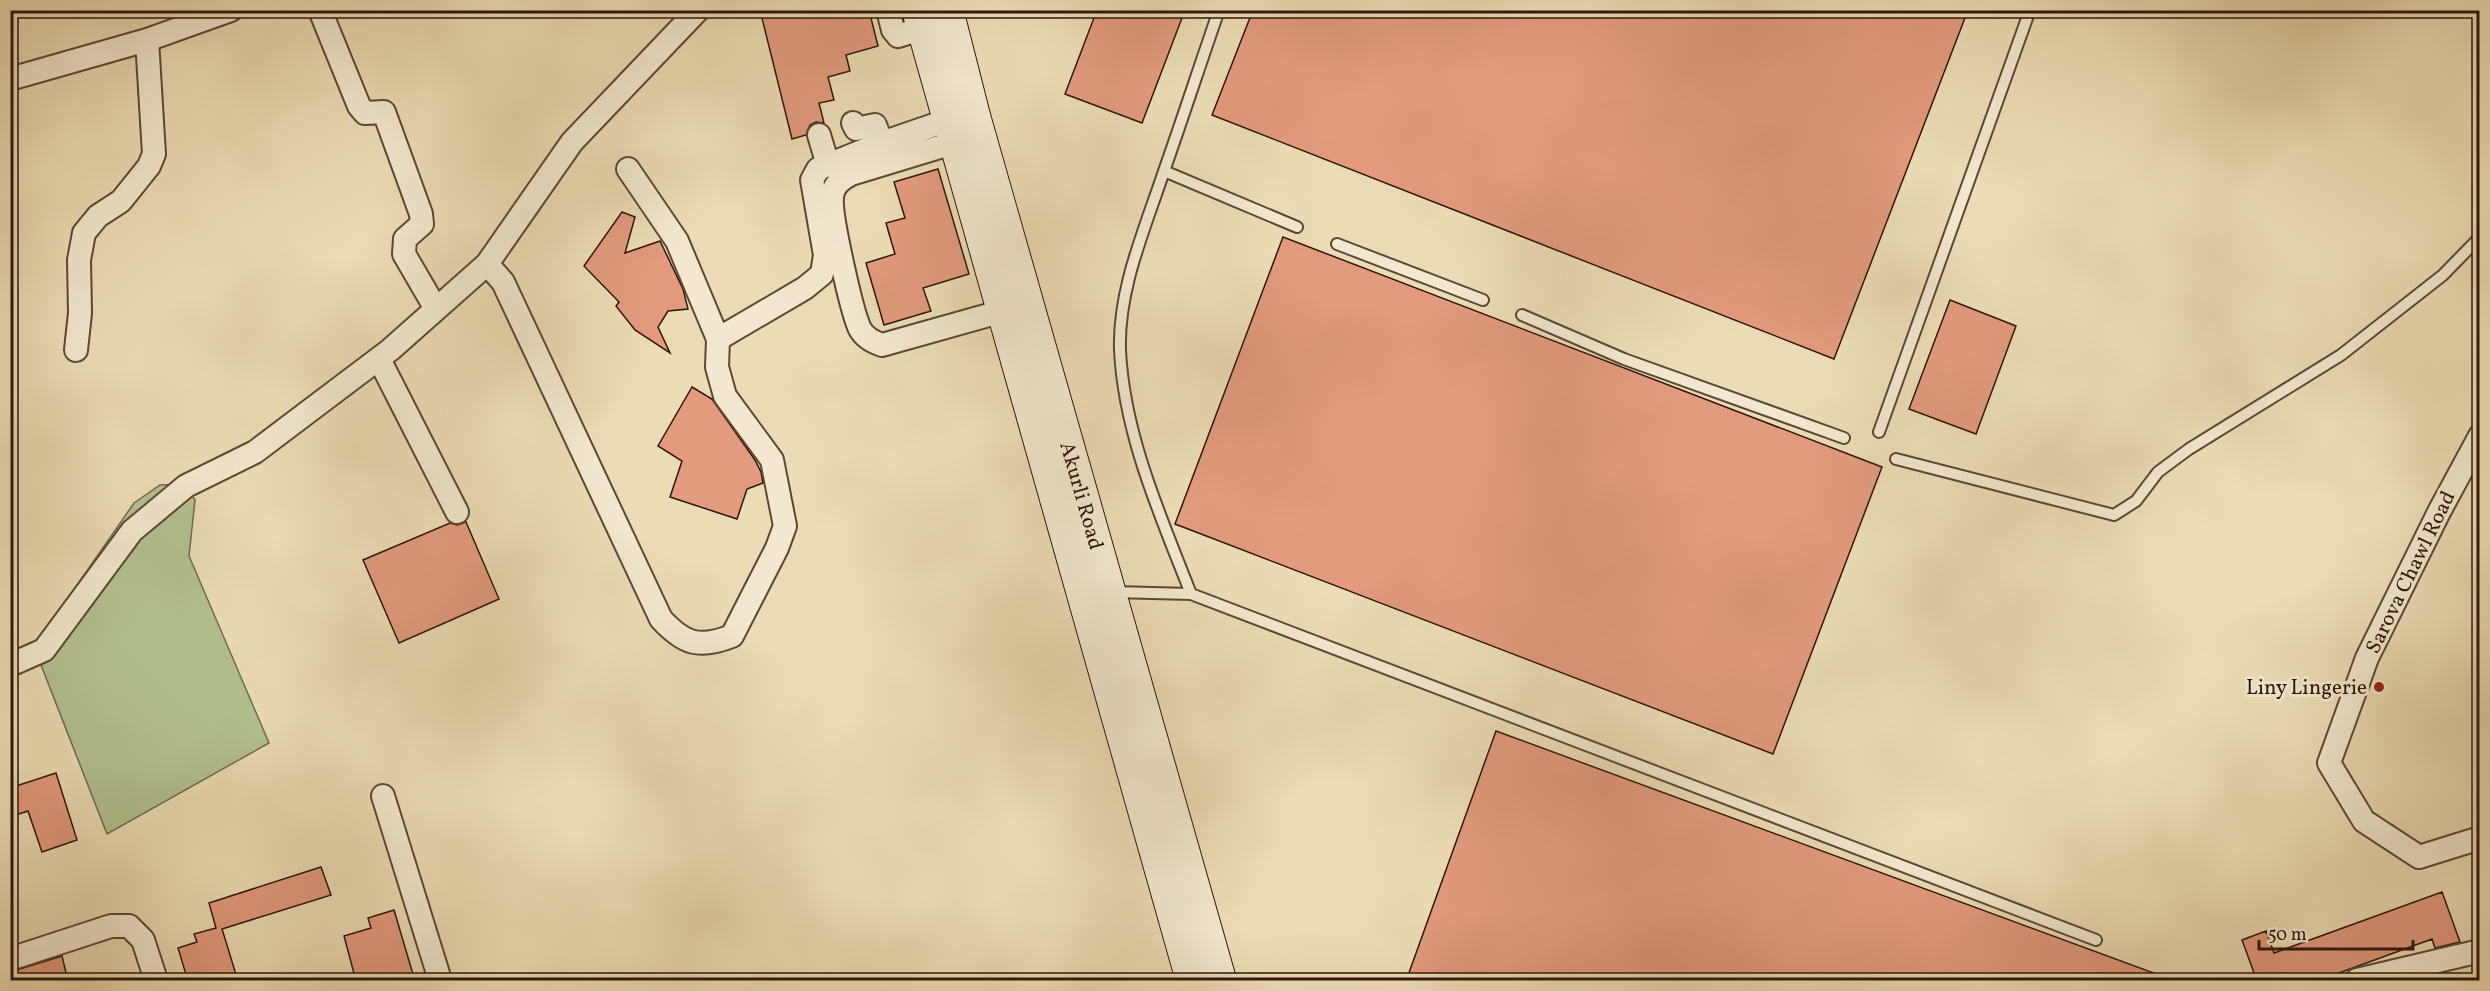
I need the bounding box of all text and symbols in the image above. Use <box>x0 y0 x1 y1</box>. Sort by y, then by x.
street label: Akurli Road <box>1051 438 1110 553</box>
street label: Sarova Chawl Road <box>2359 486 2463 659</box>
place label: Liny Lingerie <box>2246 674 2367 703</box>
marker: Liny Lingerie <box>2372 680 2386 694</box>
scale bar <box>2259 913 2414 951</box>
text: 50 m <box>2268 923 2307 948</box>

